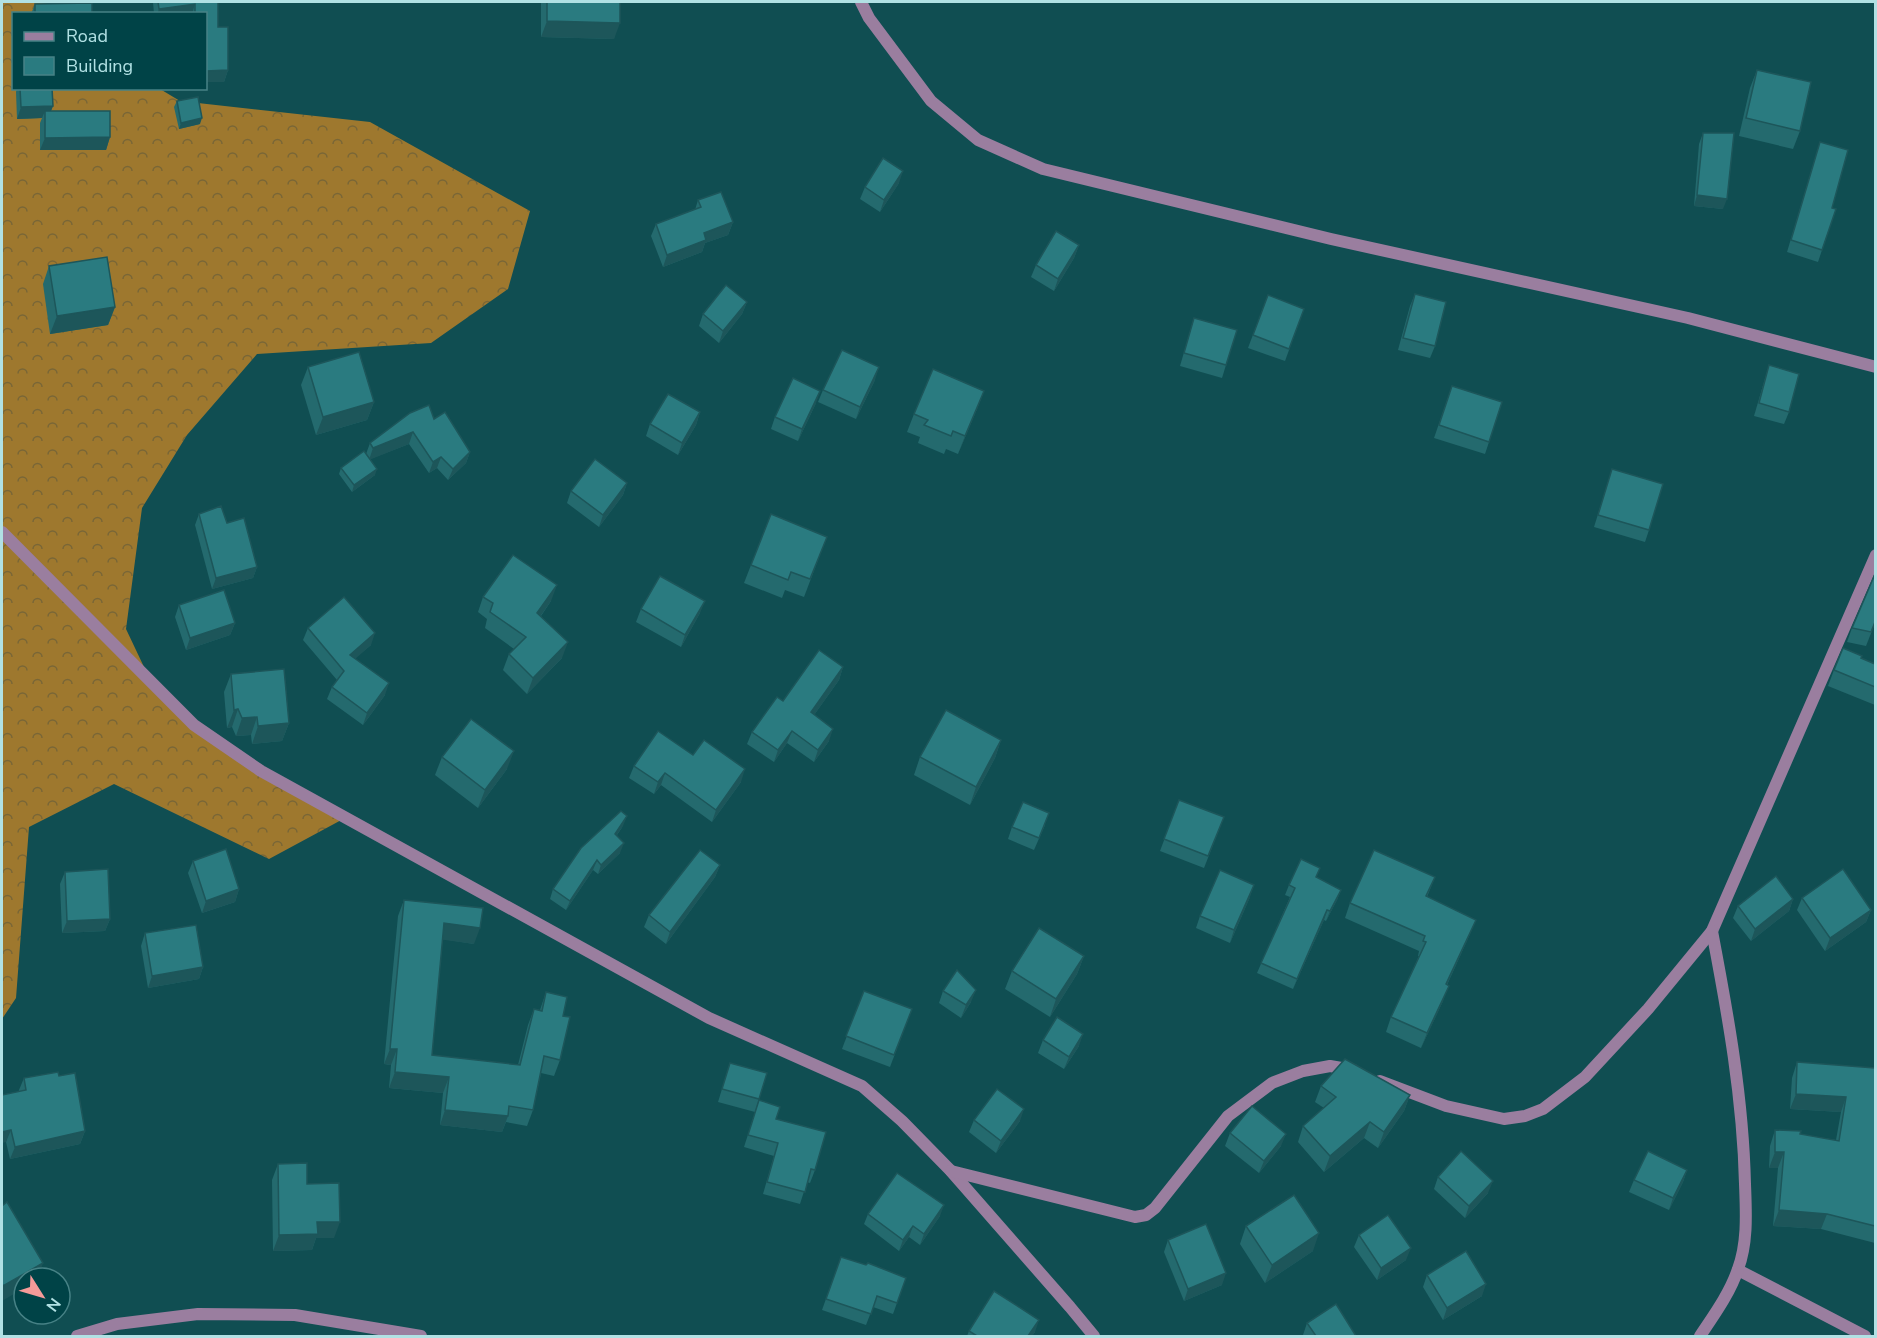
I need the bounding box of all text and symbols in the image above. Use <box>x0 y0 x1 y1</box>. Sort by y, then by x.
legend <box>12 12 207 90</box>
text: Road <box>66 24 108 48</box>
text: Building <box>66 54 133 78</box>
north arrow <box>12 1266 72 1326</box>
text: N <box>41 1293 66 1316</box>

